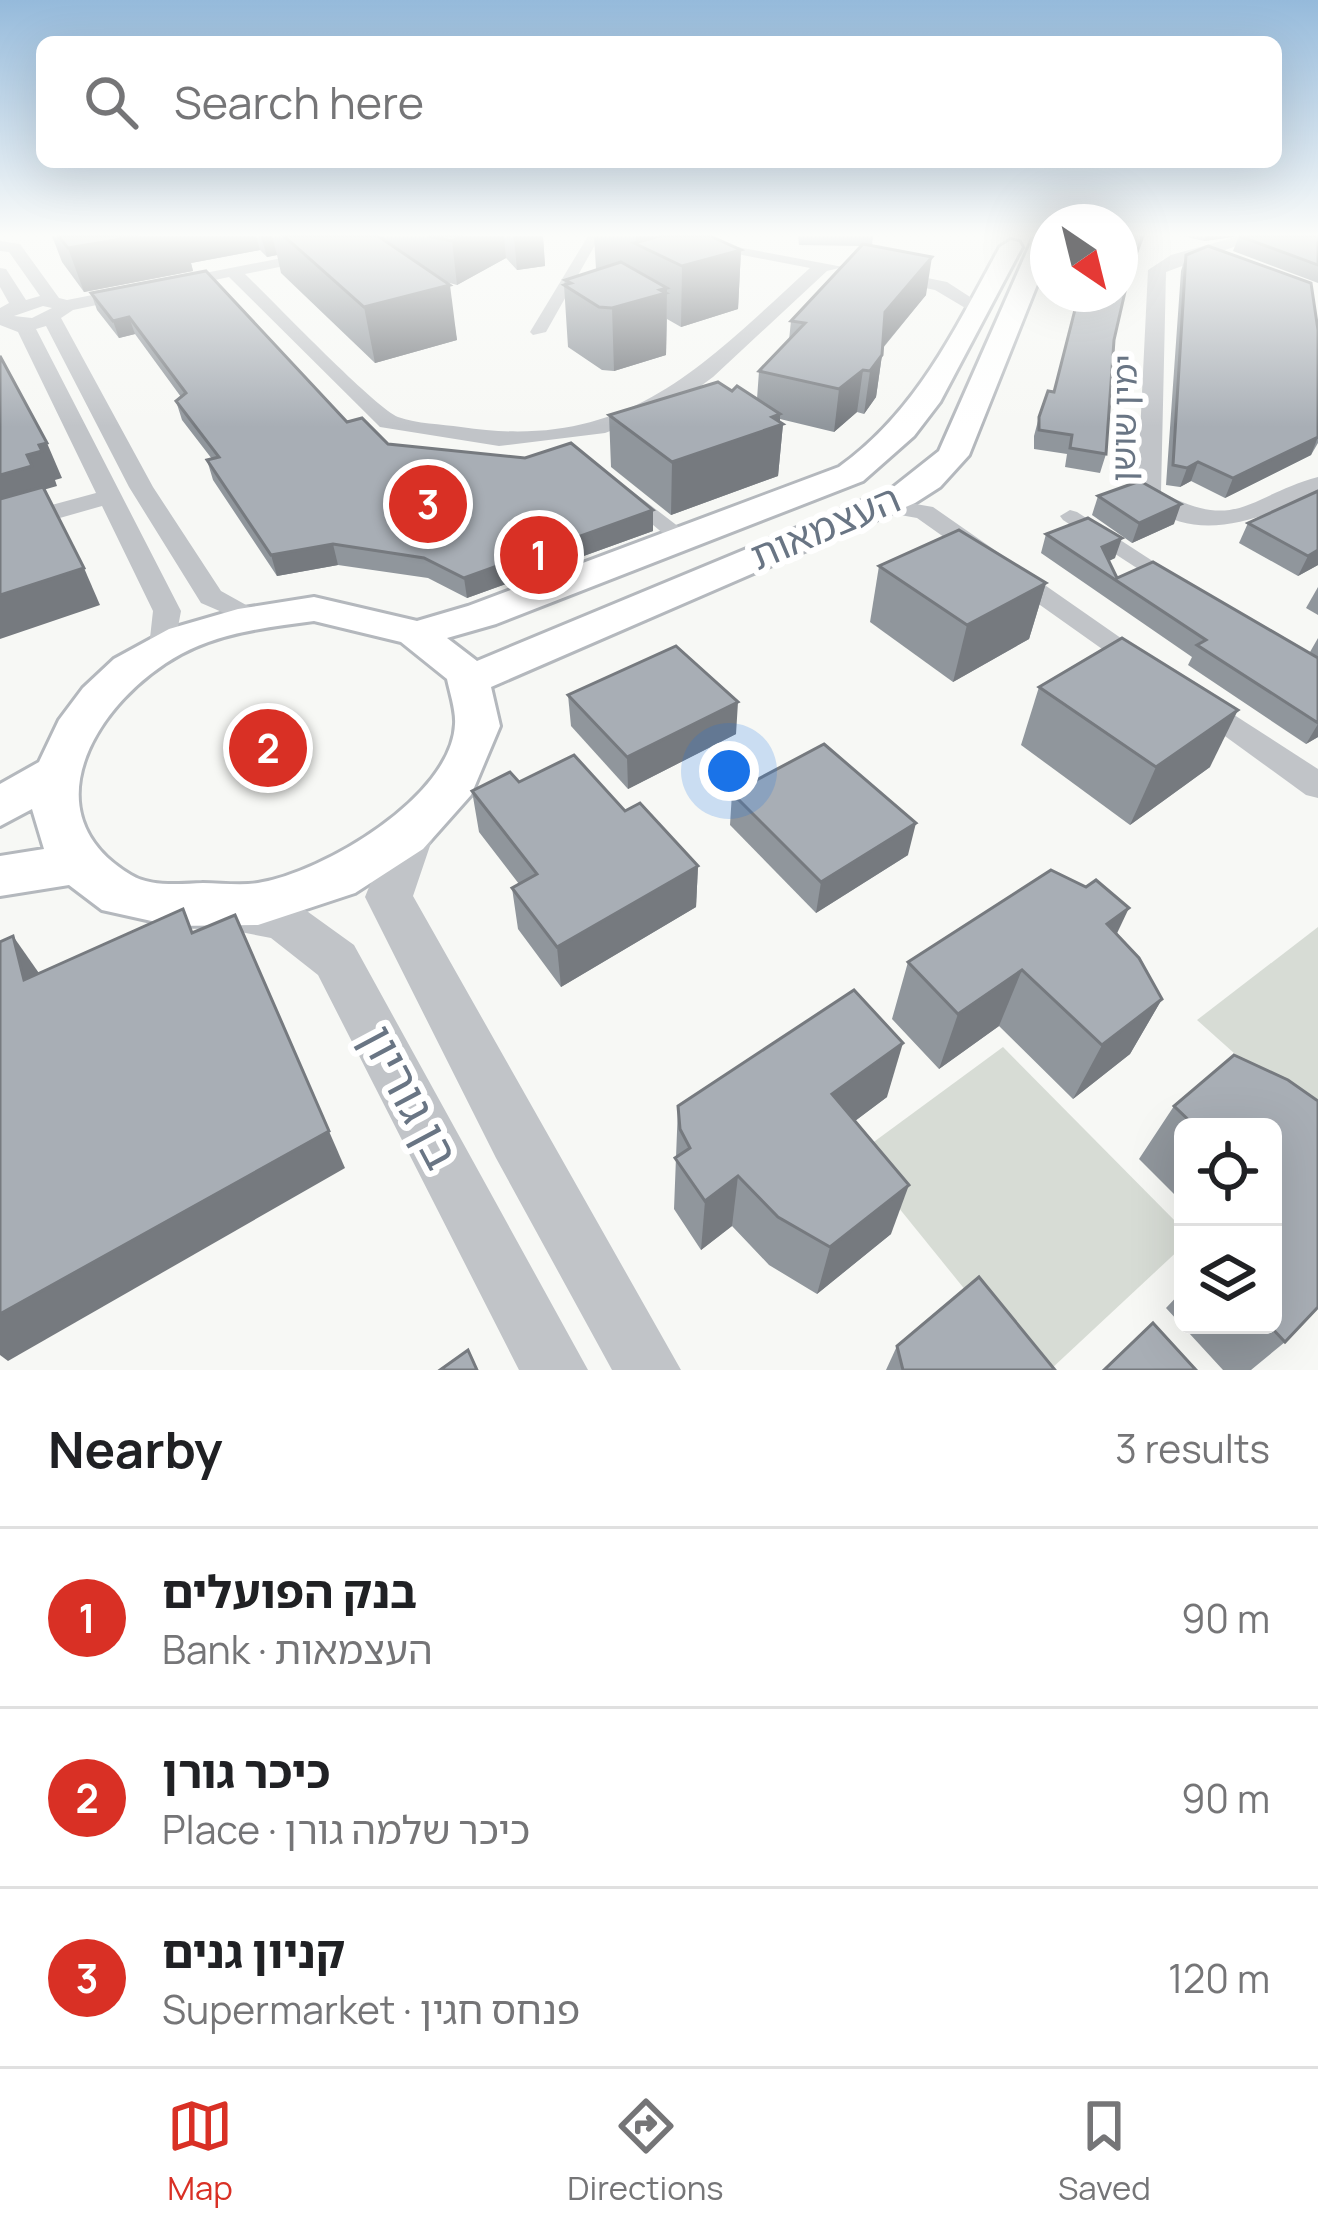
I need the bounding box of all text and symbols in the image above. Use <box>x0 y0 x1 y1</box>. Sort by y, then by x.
search box <box>36 36 1282 168</box>
icon: search <box>78 69 144 135</box>
text: Search here <box>174 71 424 133</box>
north arrow <box>1030 204 1138 312</box>
street label: ימין שושן <box>1100 354 1147 482</box>
pin: 3 <box>389 459 467 549</box>
street label: העצמאות <box>741 470 908 582</box>
pin: 1 <box>500 510 578 600</box>
pin: 2 <box>229 703 307 793</box>
your location <box>699 741 759 801</box>
street label: בן גוריון <box>346 1013 476 1180</box>
map controls <box>1174 1118 1282 1334</box>
button: locate <box>1174 1118 1282 1226</box>
button: layers <box>1174 1226 1282 1334</box>
text: Nearby <box>48 1414 223 1483</box>
text: 3 results <box>1115 1421 1270 1475</box>
text: בנק הפועלים <box>162 1560 417 1622</box>
text: 1 <box>78 1591 96 1645</box>
text: 90 m <box>1181 1591 1270 1645</box>
text: Bank · העצמאות <box>162 1622 433 1676</box>
text: כיכר גורן <box>162 1740 330 1802</box>
text: 2 <box>75 1771 99 1825</box>
text: 90 m <box>1181 1771 1270 1825</box>
text: Place · כיכר שלמה גורן <box>162 1802 530 1856</box>
text: קניון גנים <box>162 1920 345 1982</box>
text: 3 <box>76 1951 98 2005</box>
text: 120 m <box>1168 1951 1270 2005</box>
text: Supermarket · פנחס חגין <box>162 1982 580 2036</box>
tab: Map <box>167 2093 233 2210</box>
tab: Directions <box>567 2093 724 2210</box>
tab: Saved <box>1058 2093 1151 2210</box>

